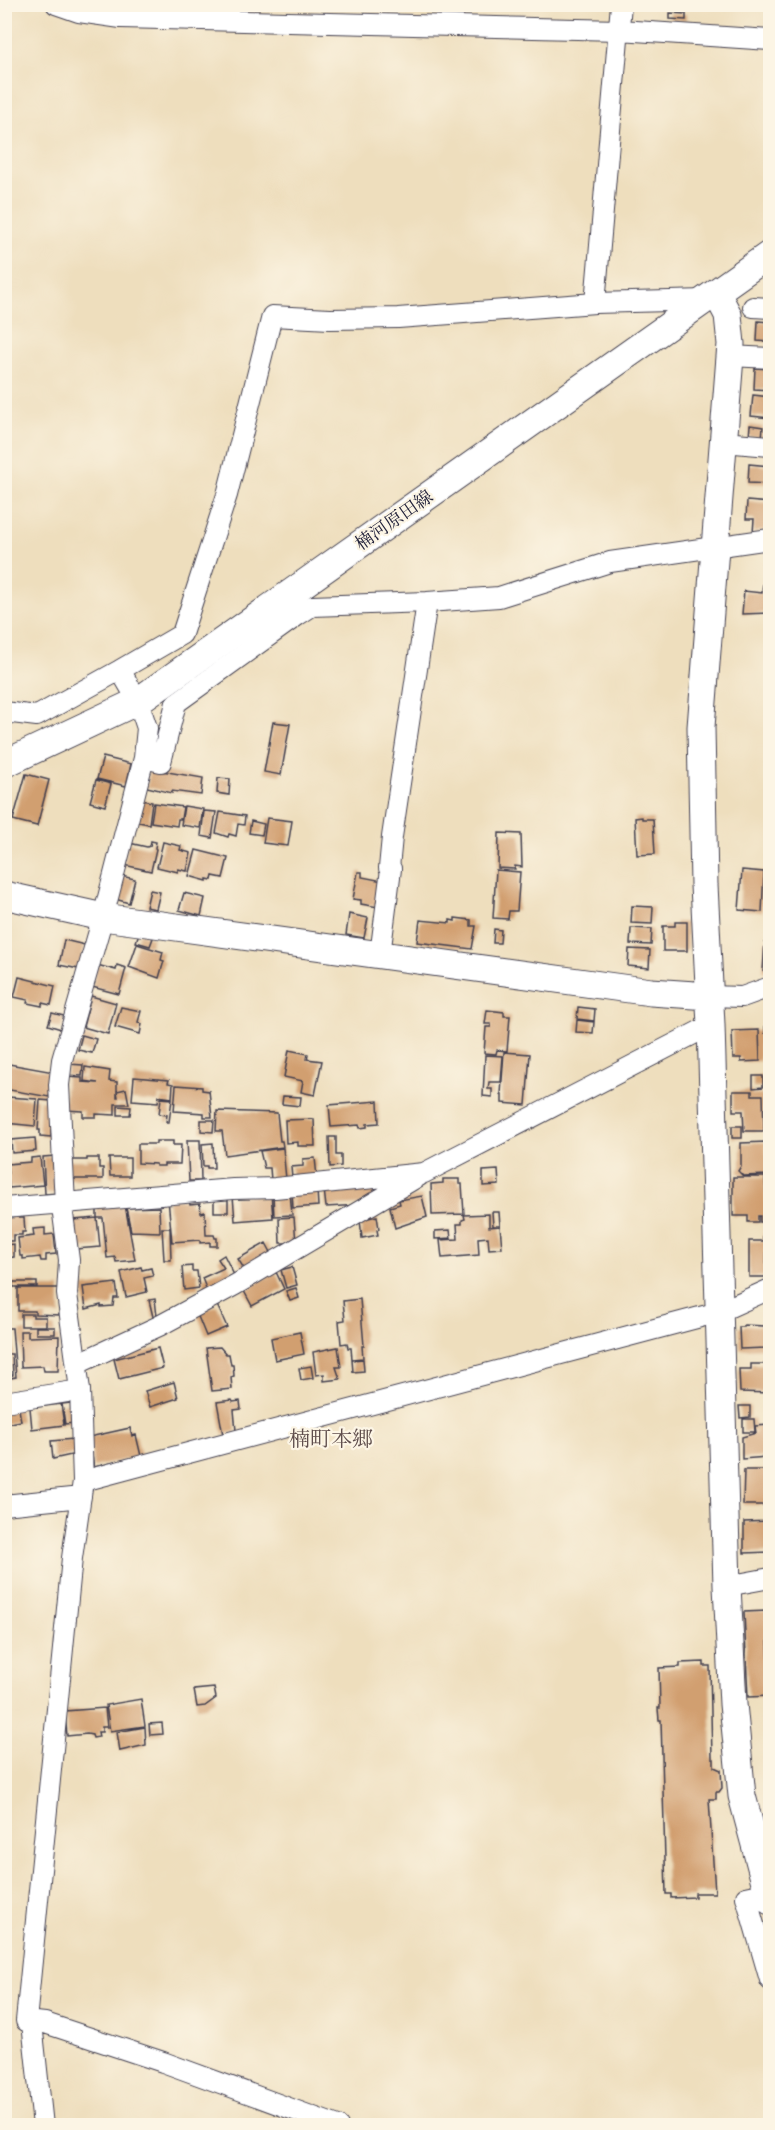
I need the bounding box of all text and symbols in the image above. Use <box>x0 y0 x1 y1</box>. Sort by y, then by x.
street label: 楠河原田線 <box>350 484 438 556</box>
district label: 楠町本郷 <box>289 1425 373 1453</box>

